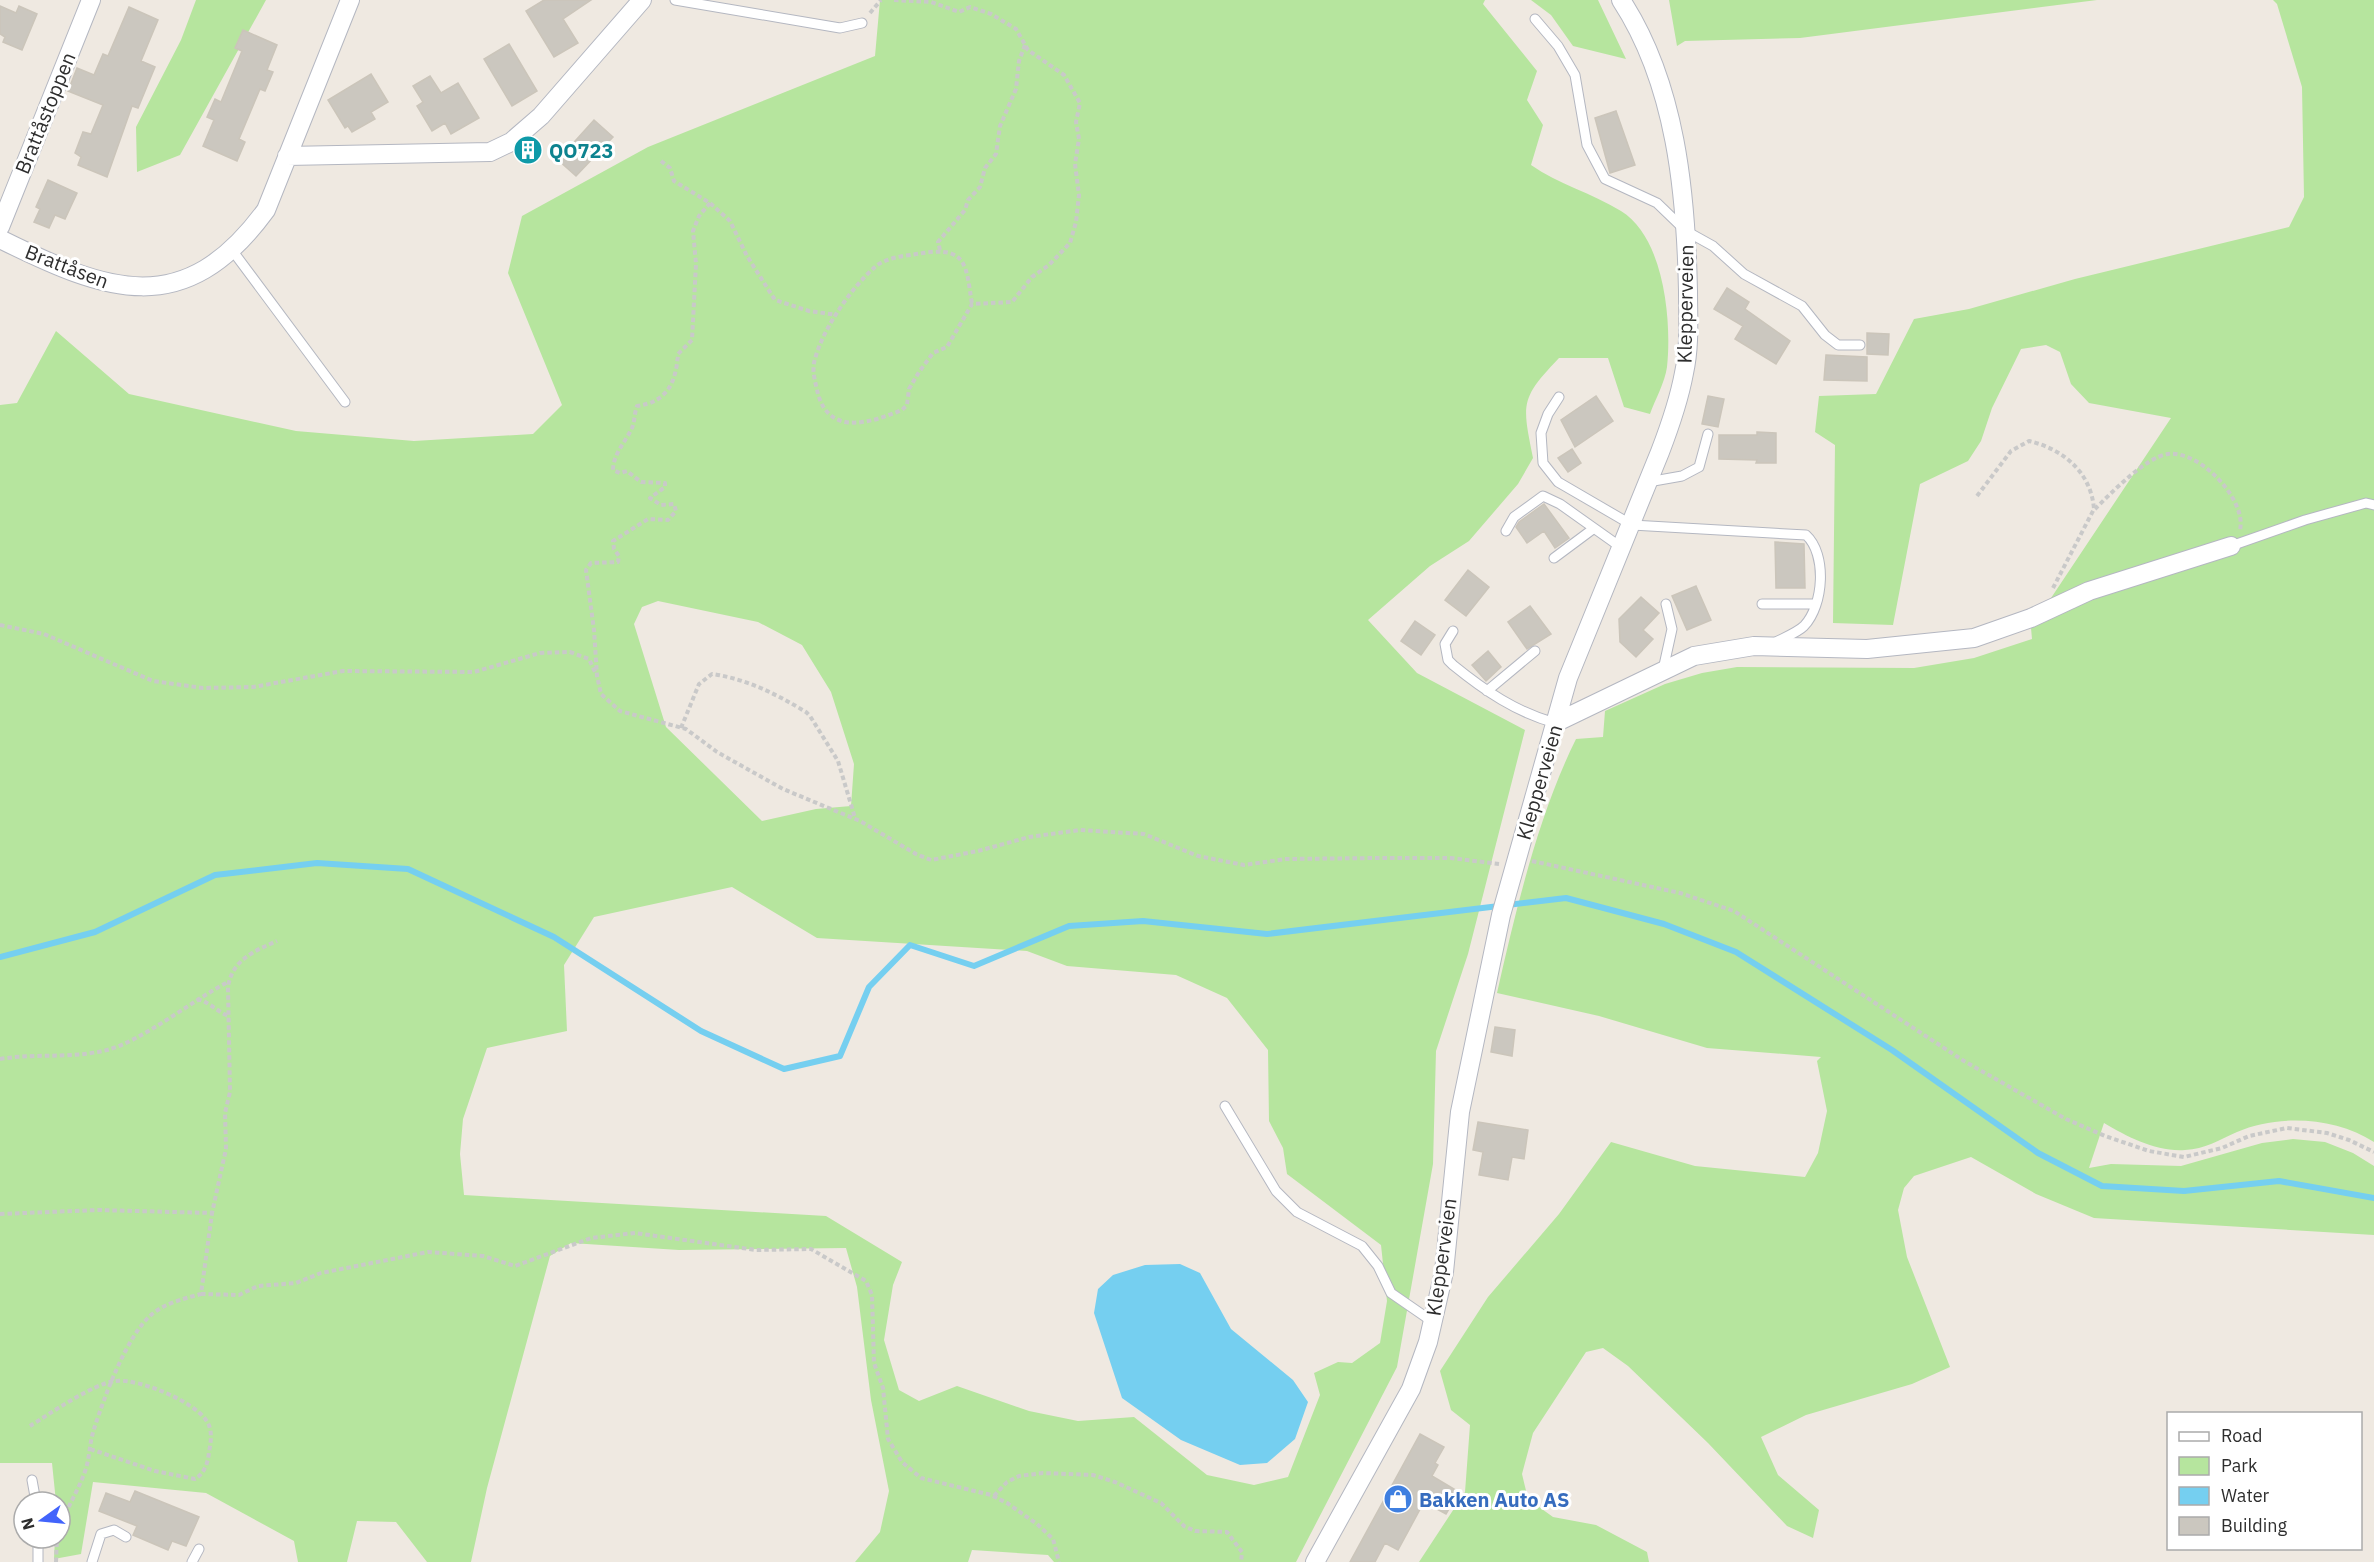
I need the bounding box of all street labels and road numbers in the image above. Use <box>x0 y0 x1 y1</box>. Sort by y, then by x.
street label: Brattåstoppen <box>8 48 82 178</box>
street label: Brattåsen <box>21 238 113 294</box>
street label: Klepperveien <box>1670 244 1700 364</box>
street label: Klepperveien <box>1510 721 1568 843</box>
street label: Klepperveien <box>1419 1196 1463 1318</box>

